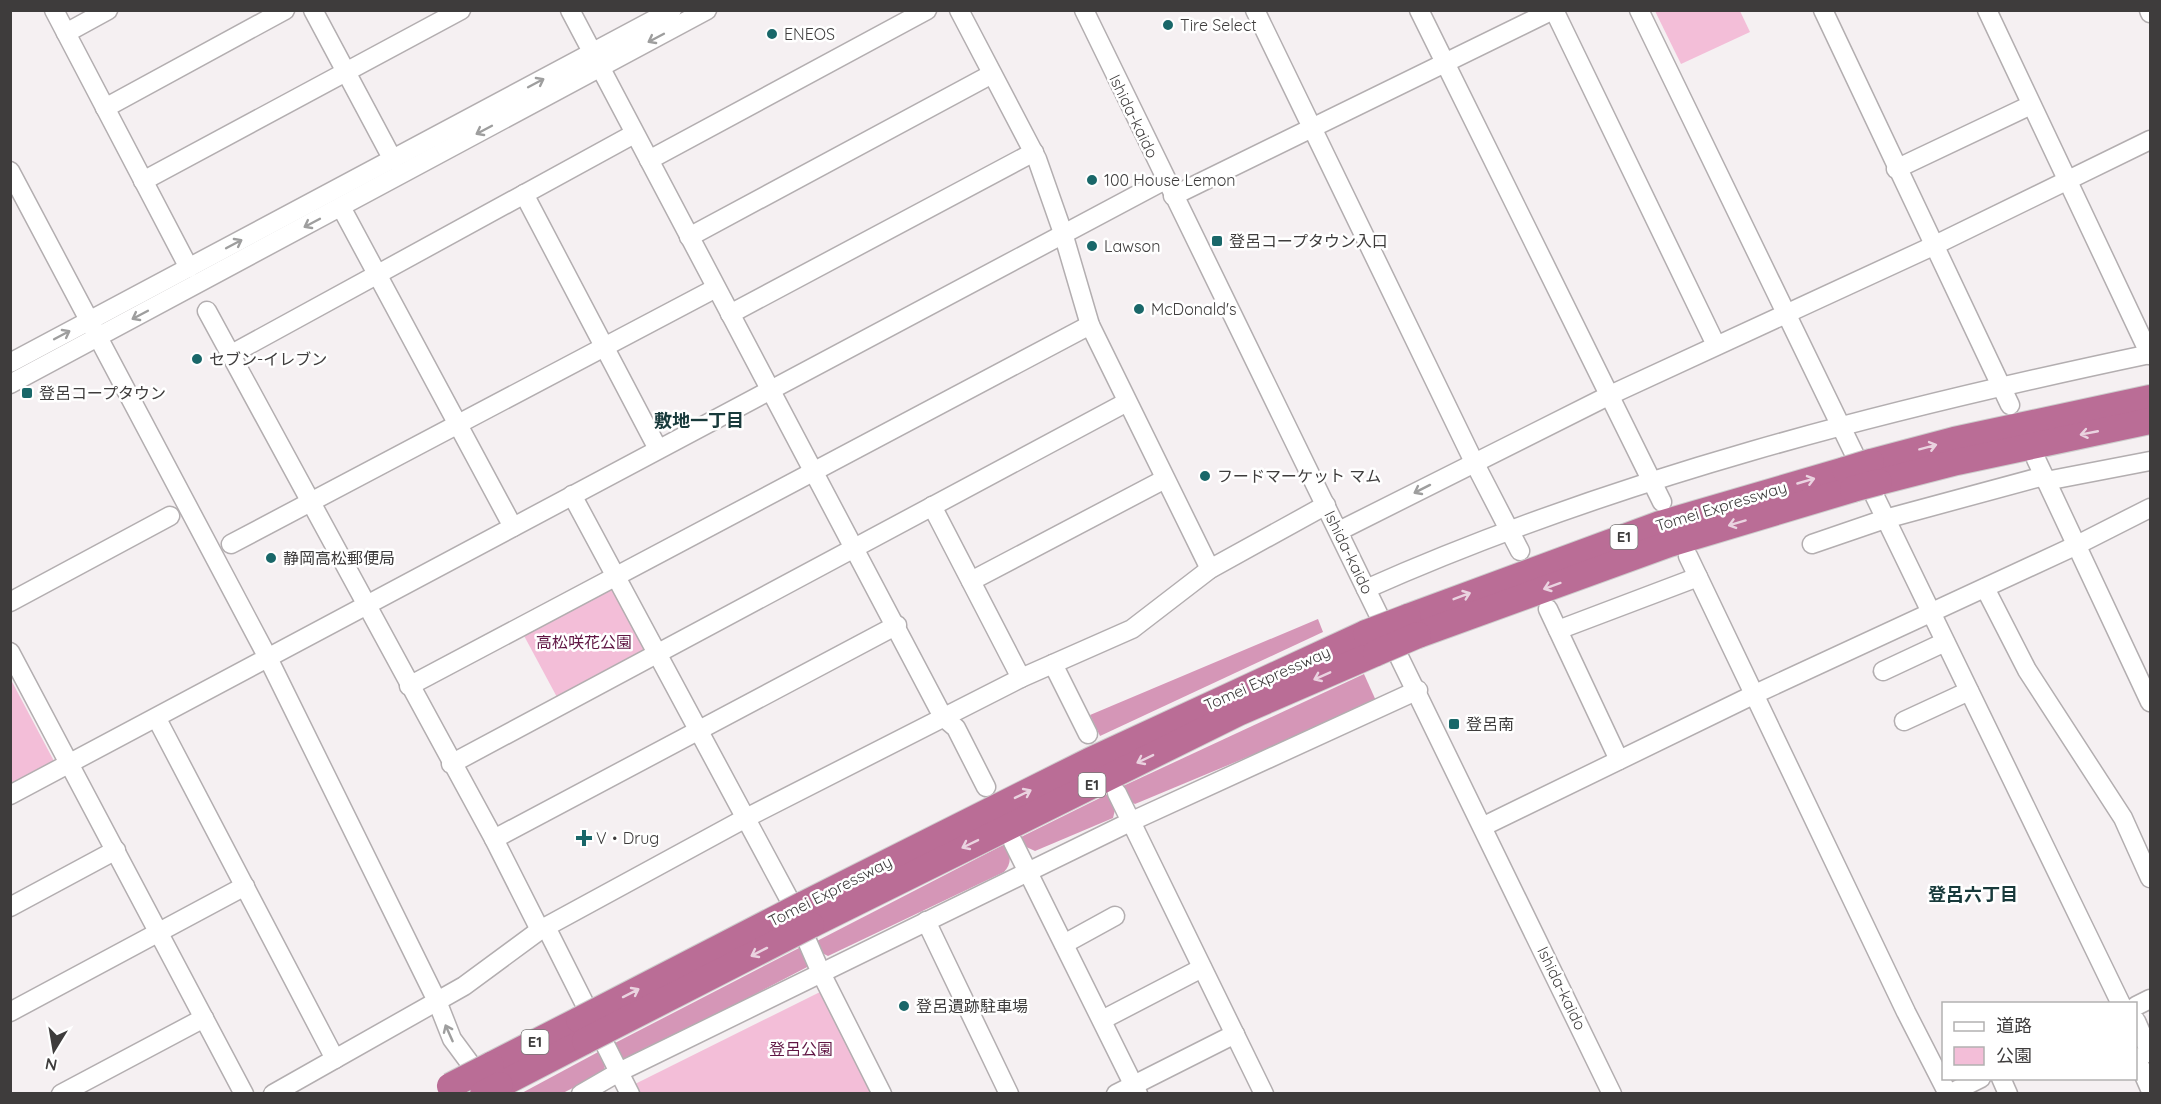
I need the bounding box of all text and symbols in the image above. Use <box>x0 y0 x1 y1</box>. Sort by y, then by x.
place label: Tire Select <box>1180 15 1257 35</box>
marker: Tire Select <box>1161 18 1175 32</box>
place label: ENEOS <box>784 24 835 44</box>
marker: ENEOS <box>765 27 779 41</box>
one-way arrow <box>648 32 665 44</box>
street label: Ishida-kaido <box>1105 71 1163 161</box>
one-way arrow <box>527 77 545 89</box>
one-way arrow <box>476 124 493 136</box>
place label: 100 House Lemon <box>1104 170 1236 190</box>
marker: 100 House Lemon <box>1085 173 1099 187</box>
one-way arrow <box>304 218 322 229</box>
place label: 登呂コープタウン入口 <box>1229 231 1388 251</box>
marker: 登呂コープタウン入口 <box>1210 234 1224 248</box>
place label: Lawson <box>1104 236 1160 256</box>
one-way arrow <box>225 238 243 249</box>
marker: Lawson <box>1085 239 1099 253</box>
place label: McDonald's <box>1151 299 1237 319</box>
marker: McDonald's <box>1132 302 1146 316</box>
one-way arrow <box>132 310 150 321</box>
one-way arrow <box>53 329 70 341</box>
place label: セブン-イレブン <box>209 349 327 369</box>
marker: セブン-イレブン <box>190 352 204 366</box>
place label: 登呂コープタウン <box>39 383 166 403</box>
marker: 登呂コープタウン <box>20 386 34 400</box>
district label: 敷地一丁目 <box>654 409 744 432</box>
one-way arrow <box>2080 428 2100 439</box>
one-way arrow <box>1918 441 1937 452</box>
place label: フードマーケット マム <box>1217 466 1381 486</box>
marker: フードマーケット マム <box>1198 469 1212 483</box>
one-way arrow <box>1796 474 1815 486</box>
street label: Tomei Expressway <box>1653 477 1789 535</box>
one-way arrow <box>1414 484 1432 495</box>
street label: Ishida-kaido <box>1320 507 1378 597</box>
one-way arrow <box>1728 518 1747 529</box>
road number: E1 <box>1610 525 1638 549</box>
place label: 静岡高松郵便局 <box>283 548 395 568</box>
marker: 静岡高松郵便局 <box>264 551 278 565</box>
one-way arrow <box>1543 581 1562 592</box>
one-way arrow <box>1453 590 1471 601</box>
park label: 高松咲花公園 <box>536 632 632 652</box>
street label: Tomei Expressway <box>1201 641 1333 715</box>
one-way arrow <box>1314 671 1332 683</box>
place label: 登呂南 <box>1466 714 1514 734</box>
marker: 登呂南 <box>1447 717 1461 731</box>
one-way arrow <box>1137 753 1155 765</box>
road number: E1 <box>1078 773 1106 797</box>
one-way arrow <box>1013 788 1031 799</box>
place label: V・Drug <box>596 828 659 848</box>
marker: V・Drug <box>577 831 591 845</box>
one-way arrow <box>962 839 980 851</box>
street label: Tomei Expressway <box>765 851 895 931</box>
district label: 登呂六丁目 <box>1928 883 2018 906</box>
street label: Ishida-kaido <box>1533 943 1591 1033</box>
one-way arrow <box>750 946 768 958</box>
one-way arrow <box>622 987 640 998</box>
place label: 登呂遺跡駐車場 <box>916 996 1028 1016</box>
marker: 登呂遺跡駐車場 <box>897 999 911 1013</box>
legend <box>1942 1002 2137 1080</box>
text: 道路 <box>1996 1014 2032 1037</box>
north arrow <box>24 1020 84 1080</box>
one-way arrow <box>443 1024 455 1042</box>
road number: E1 <box>522 1030 548 1054</box>
park label: 登呂公園 <box>769 1039 833 1059</box>
text: 公園 <box>1996 1044 2032 1067</box>
text: N <box>43 1054 59 1076</box>

